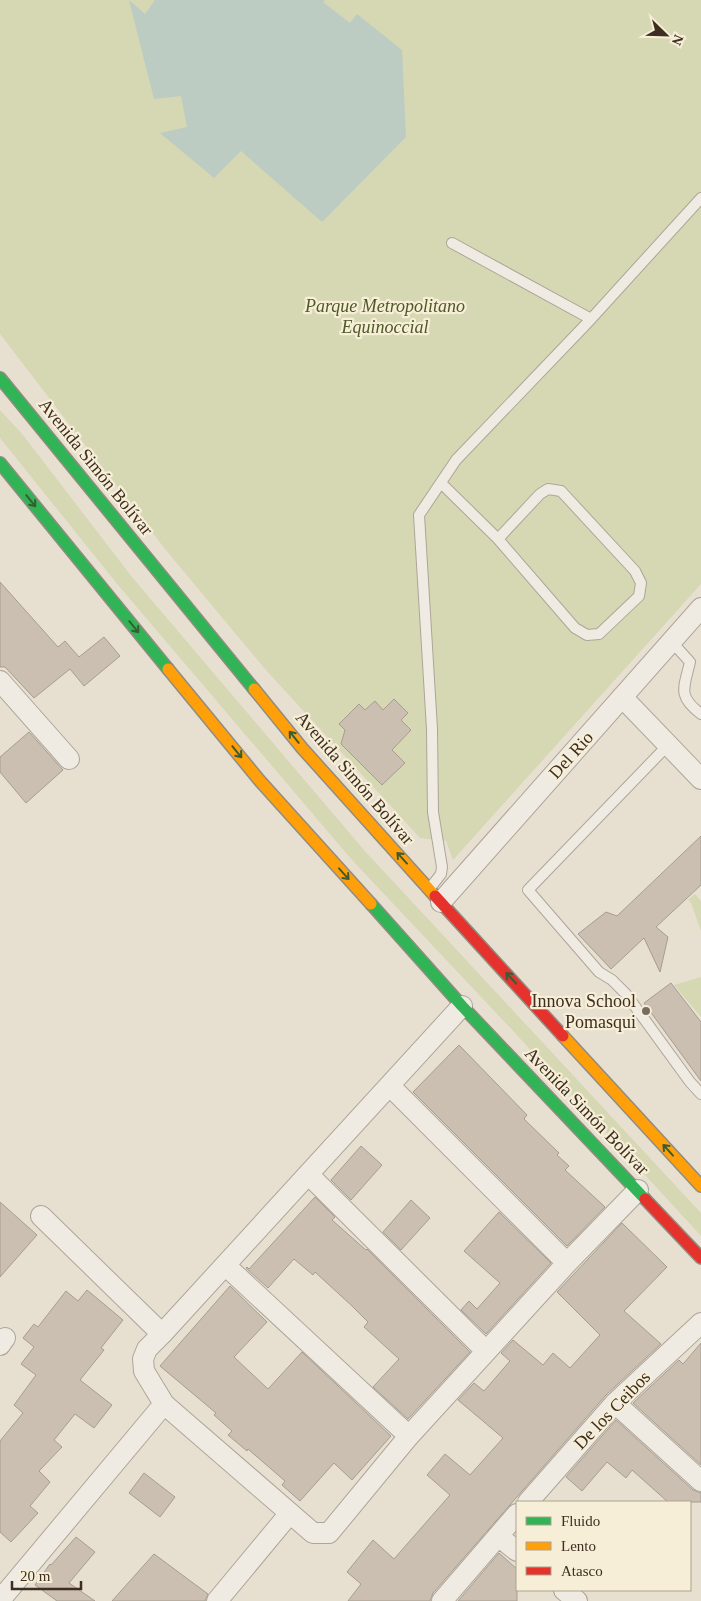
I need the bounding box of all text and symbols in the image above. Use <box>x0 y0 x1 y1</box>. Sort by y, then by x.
north arrow <box>641 10 691 60</box>
text: N <box>669 32 686 47</box>
park label: Parque Metropolitano Equinoccial <box>304 296 465 337</box>
street label: Avenida Simón Bolívar <box>35 395 157 539</box>
one-way arrow <box>25 494 36 507</box>
one-way arrow <box>128 620 140 633</box>
street label: Avenida Simón Bolívar <box>292 707 418 849</box>
street label: Del Rio <box>545 727 597 783</box>
one-way arrow <box>288 731 299 744</box>
one-way arrow <box>232 745 243 758</box>
one-way arrow <box>396 852 408 865</box>
one-way arrow <box>338 868 350 881</box>
one-way arrow <box>505 972 517 985</box>
place label: Innova School Pomasqui <box>532 991 636 1032</box>
marker: Innova School Pomasqui <box>640 1005 652 1017</box>
street label: Avenida Simón Bolívar <box>521 1043 653 1179</box>
one-way arrow <box>662 1143 674 1156</box>
street label: De los Ceibos <box>570 1367 654 1453</box>
legend <box>516 1501 691 1591</box>
text: Fluido <box>561 1513 600 1529</box>
text: Lento <box>561 1538 596 1554</box>
scale bar <box>12 1558 81 1590</box>
text: Atasco <box>561 1563 603 1579</box>
text: 20 m <box>20 1568 51 1584</box>

